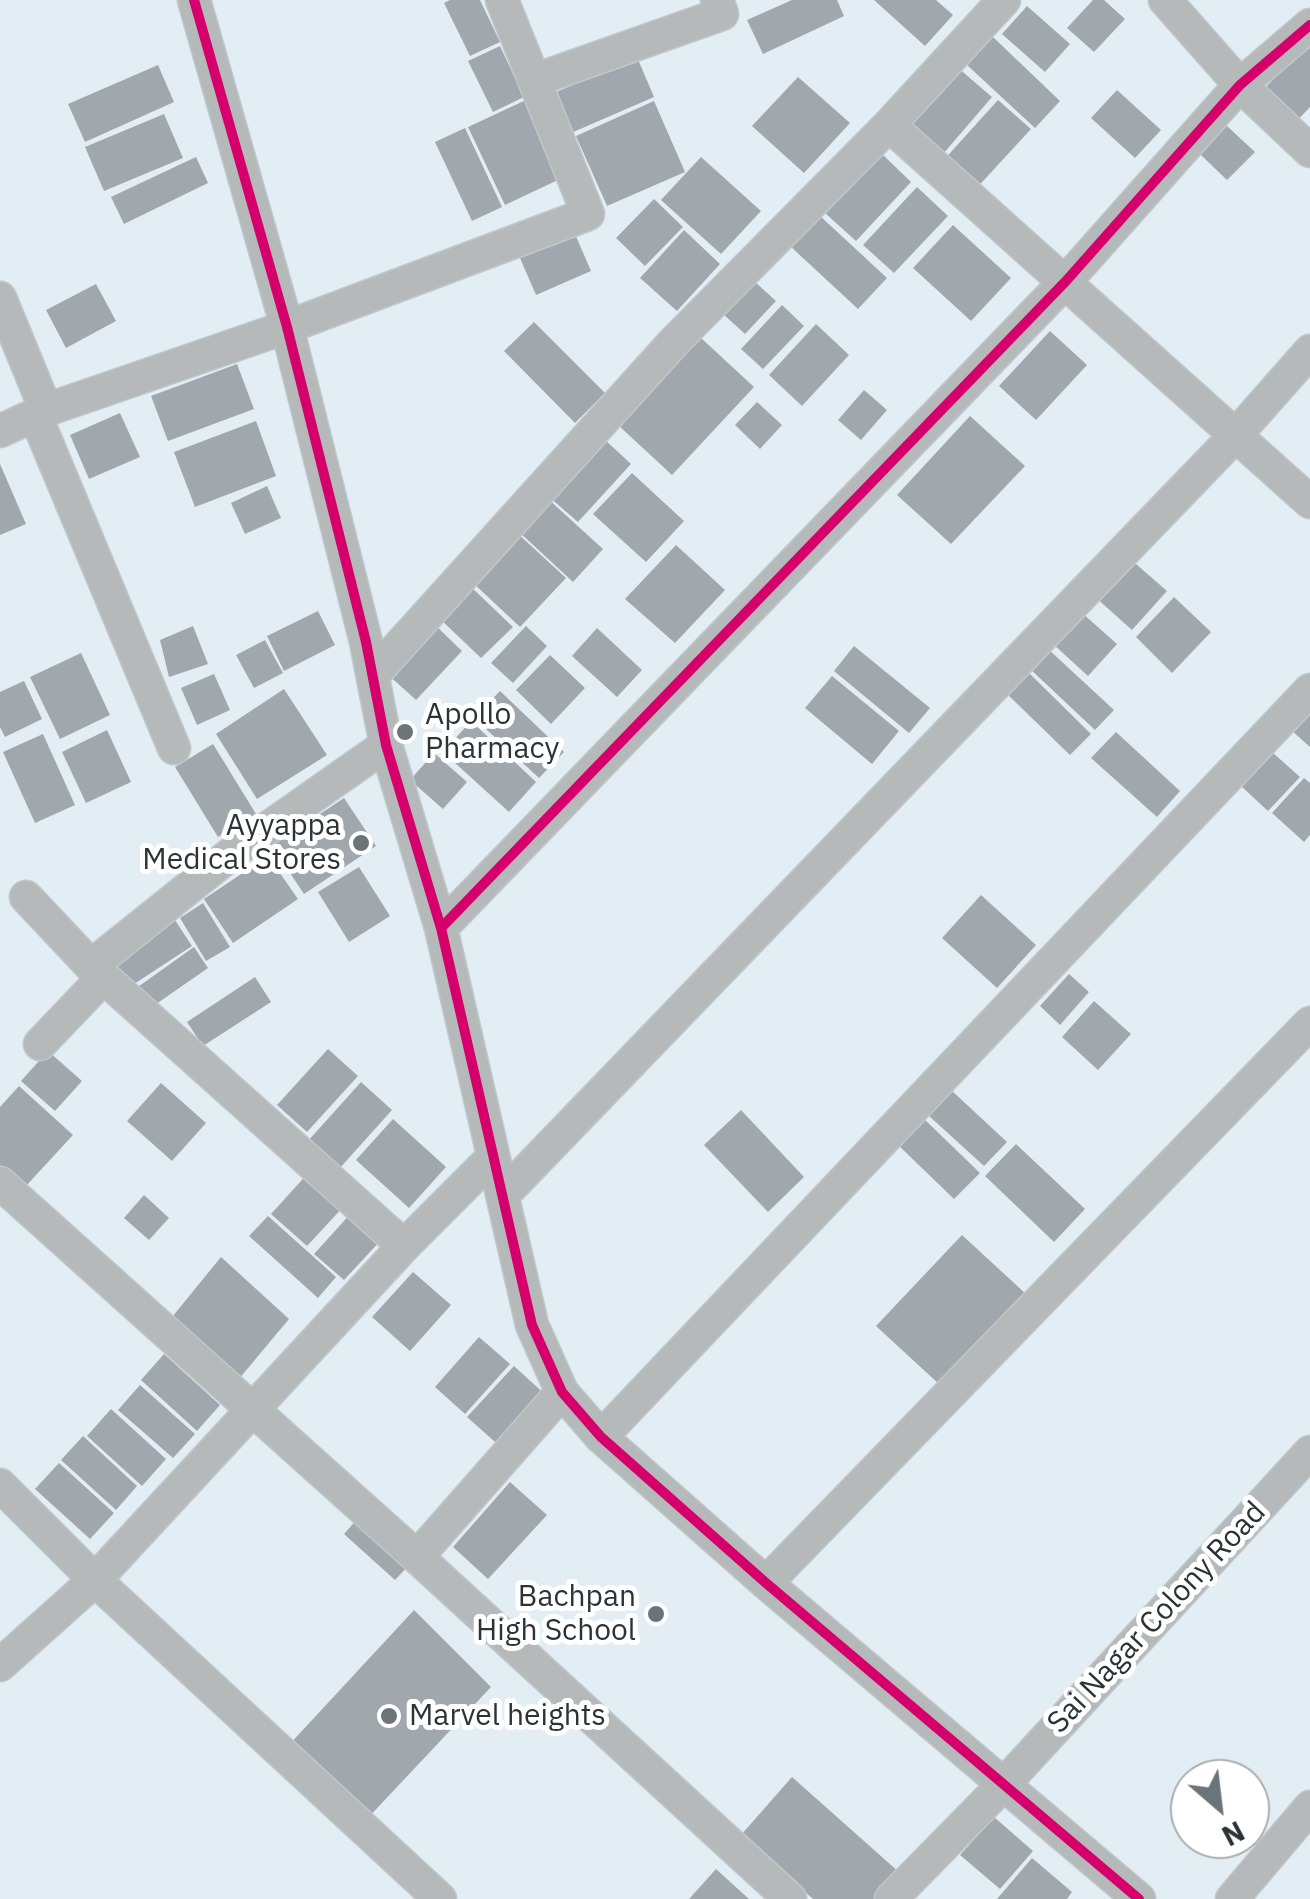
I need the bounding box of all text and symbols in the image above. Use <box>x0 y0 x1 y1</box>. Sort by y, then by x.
place label: Apollo Pharmacy <box>425 697 560 768</box>
marker: Apollo Pharmacy <box>394 721 416 743</box>
place label: Ayyappa Medical Stores <box>142 808 341 878</box>
marker: Ayyappa Medical Stores <box>350 832 372 854</box>
street label: Sai Nagar Colony Road <box>1040 1495 1274 1741</box>
place label: Bachpan High School <box>476 1579 636 1650</box>
marker: Bachpan High School <box>645 1603 667 1625</box>
place label: Marvel heights <box>409 1698 606 1734</box>
marker: Marvel heights <box>378 1705 400 1727</box>
north arrow <box>1170 1759 1270 1859</box>
text: N <box>1216 1813 1251 1855</box>

